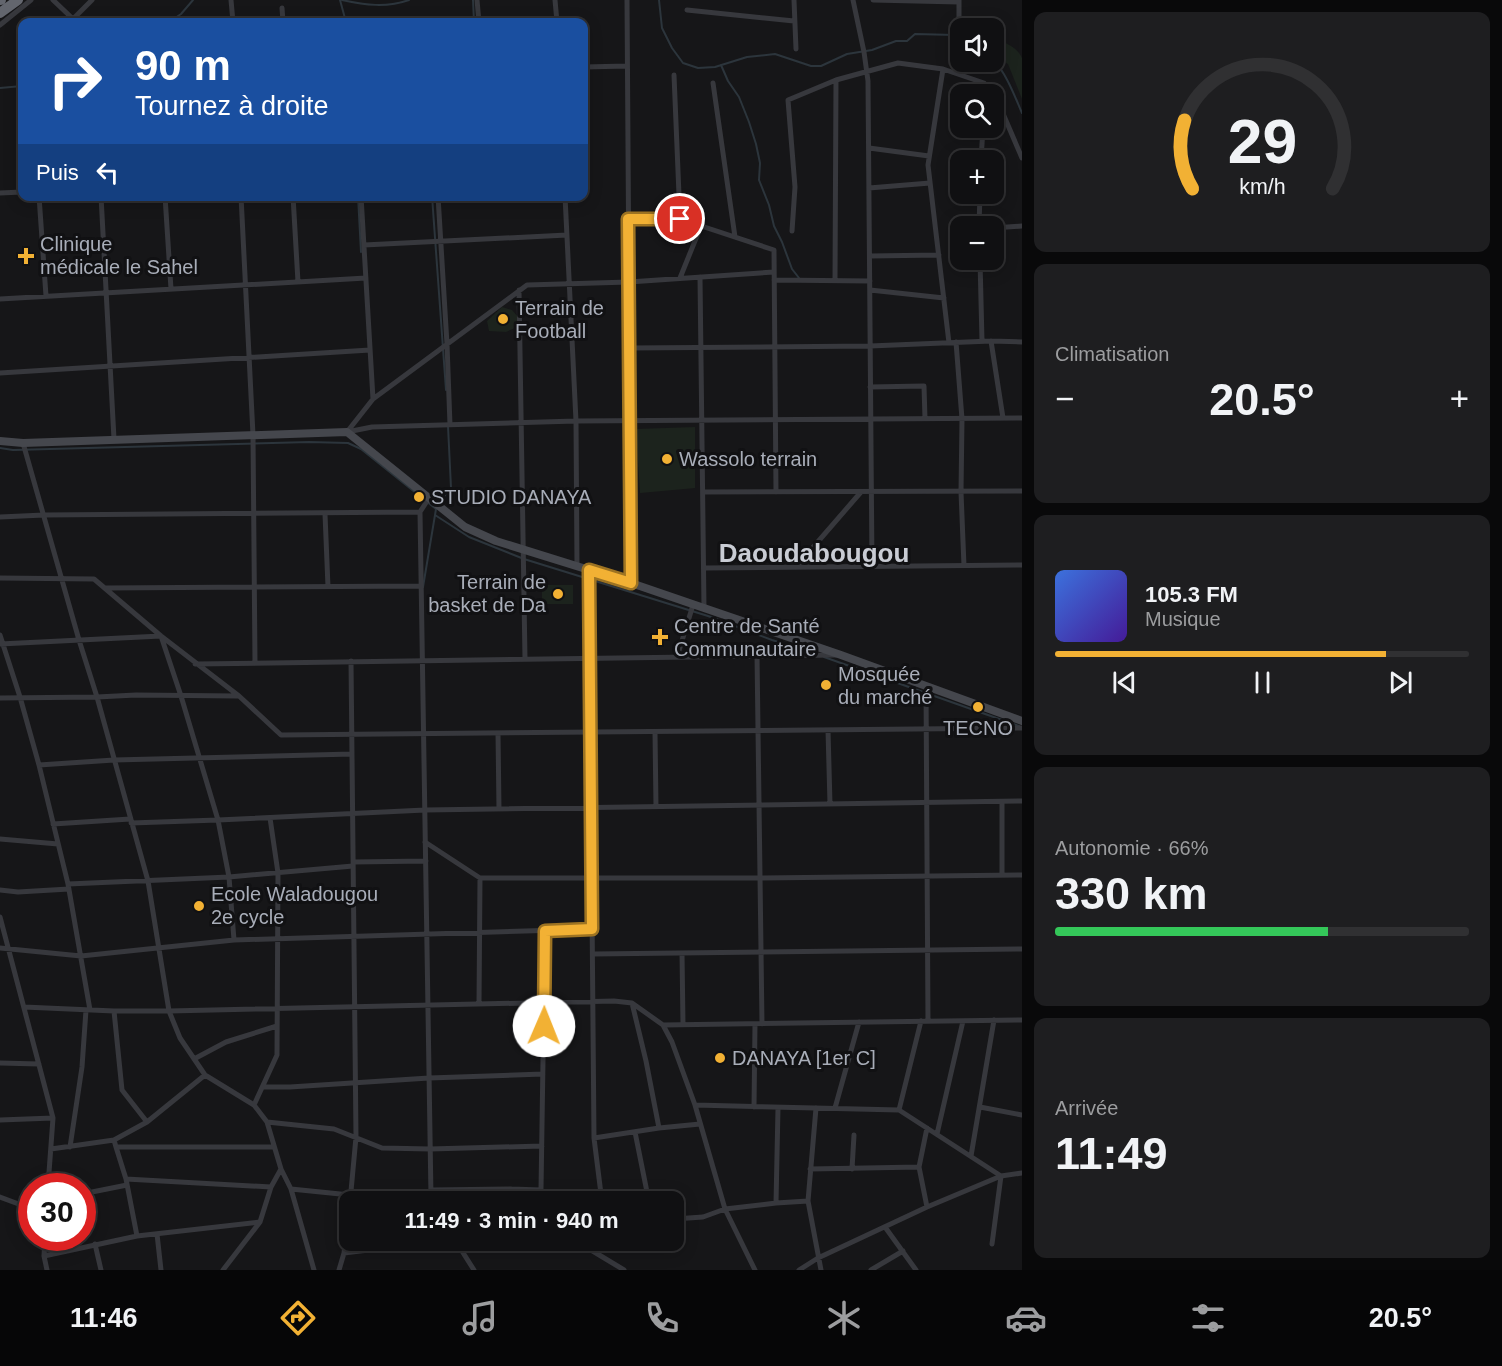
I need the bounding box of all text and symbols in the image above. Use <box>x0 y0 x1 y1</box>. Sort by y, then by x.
map controls <box>950 18 1004 270</box>
button: sound <box>950 18 1004 72</box>
icon: right <box>36 42 114 120</box>
text: 90 m <box>135 42 231 89</box>
button: search <box>950 84 1004 138</box>
text: Tournez à droite <box>135 91 329 121</box>
text: 29 <box>1227 107 1297 176</box>
button: + <box>950 150 1004 204</box>
icon: left <box>91 156 124 189</box>
text: Puis <box>36 160 79 185</box>
text: km/h <box>1239 175 1285 199</box>
pin <box>654 193 705 244</box>
icon: arrive <box>663 202 696 235</box>
button: − <box>950 216 1004 270</box>
place label: Clinique médicale le Sahel <box>40 233 198 278</box>
marker: Clinique médicale le Sahel <box>17 247 35 265</box>
place label: Terrain de Football <box>515 297 604 342</box>
marker: Terrain de Football <box>496 312 510 326</box>
text: Climatisation <box>1055 343 1169 365</box>
text: 20.5° <box>1209 374 1315 425</box>
text: − <box>1055 380 1074 417</box>
text: + <box>1450 380 1469 417</box>
place label: Wassolo terrain <box>679 448 817 470</box>
marker: Wassolo terrain <box>660 452 674 466</box>
place label: STUDIO DANAYA <box>431 486 592 508</box>
marker: STUDIO DANAYA <box>412 490 426 504</box>
district label: Daoudabougou <box>719 538 909 568</box>
place label: Terrain de basket de Da <box>428 571 547 616</box>
text: 105.3 FM <box>1145 582 1238 607</box>
marker: Terrain de basket de Da <box>551 587 565 601</box>
text: Musique <box>1145 608 1221 630</box>
place label: Centre de Santé Communautaire <box>674 615 820 660</box>
marker: Centre de Santé Communautaire <box>651 628 669 646</box>
place label: Mosquée du marché <box>838 663 933 708</box>
icon: previous <box>1108 666 1141 699</box>
icon: pause <box>1246 666 1279 699</box>
icon: next <box>1384 666 1417 699</box>
marker: Mosquée du marché <box>819 678 833 692</box>
marker: TECNO <box>971 700 985 714</box>
place label: TECNO <box>943 717 1013 739</box>
text: Autonomie · 66% <box>1055 837 1208 859</box>
text: 330 km <box>1055 868 1208 919</box>
place label: Ecole Waladougou 2e cycle <box>211 883 378 928</box>
marker: Ecole Waladougou 2e cycle <box>192 899 206 913</box>
position arrow <box>512 994 576 1058</box>
place label: DANAYA [1er C] <box>732 1047 876 1069</box>
marker: DANAYA [1er C] <box>713 1051 727 1065</box>
text: Arrivée <box>1055 1097 1118 1119</box>
text: 11:49 <box>1055 1128 1168 1179</box>
speed limit sign: 30 <box>18 1173 96 1251</box>
text: 11:49 · 3 min · 940 m <box>405 1208 619 1233</box>
icon: directions <box>277 1297 319 1339</box>
icon: music <box>459 1297 501 1339</box>
icon: phone <box>641 1297 683 1339</box>
icon: climate <box>823 1297 865 1339</box>
icon: car <box>1005 1297 1047 1339</box>
icon: filters <box>1187 1297 1229 1339</box>
text: 11:46 <box>70 1303 138 1333</box>
text: 20.5° <box>1369 1303 1432 1333</box>

